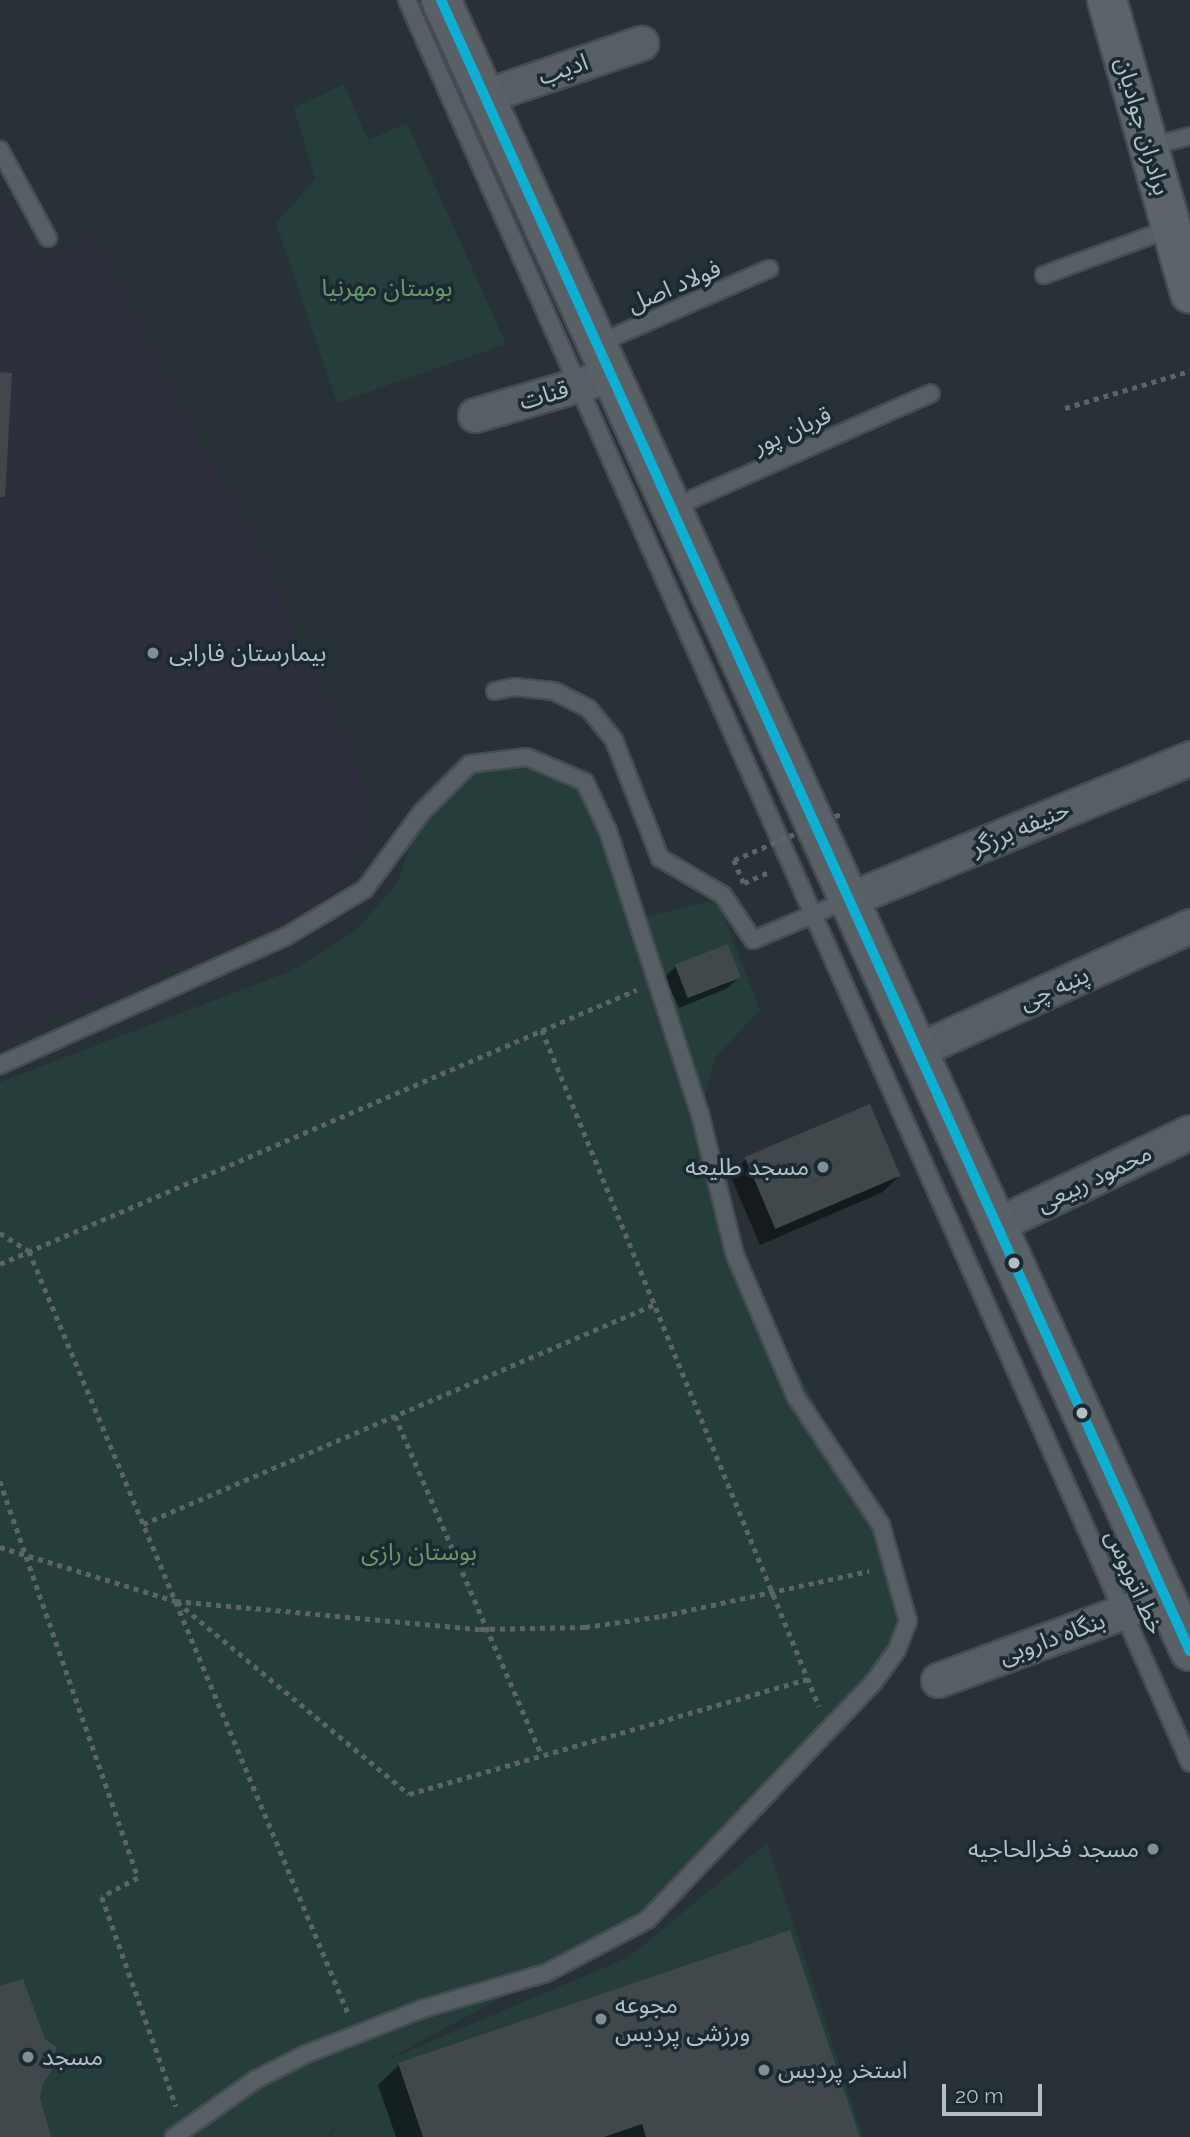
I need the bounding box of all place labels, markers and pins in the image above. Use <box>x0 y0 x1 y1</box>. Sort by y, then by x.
place label: بیمارستان فارابی <box>169 639 326 667</box>
marker: بیمارستان فارابی <box>143 643 163 663</box>
place label: مسجد طلیعه <box>685 1153 809 1181</box>
marker: مسجد طلیعه <box>815 1159 831 1175</box>
unlabelled marker <box>1007 1256 1021 1270</box>
unlabelled marker <box>1075 1406 1089 1420</box>
place label: مسجد فخرالحاجیه <box>968 1835 1139 1863</box>
marker: مسجد فخرالحاجیه <box>1145 1841 1161 1857</box>
place label: مجوعه ورزشی پردیس <box>615 1991 750 2047</box>
marker: مجوعه ورزشی پردیس <box>593 2011 609 2027</box>
place label: مسجد <box>42 2043 103 2071</box>
marker: مسجد <box>20 2049 36 2065</box>
place label: استخر پردیس <box>778 2056 907 2084</box>
marker: استخر پردیس <box>756 2062 772 2078</box>

